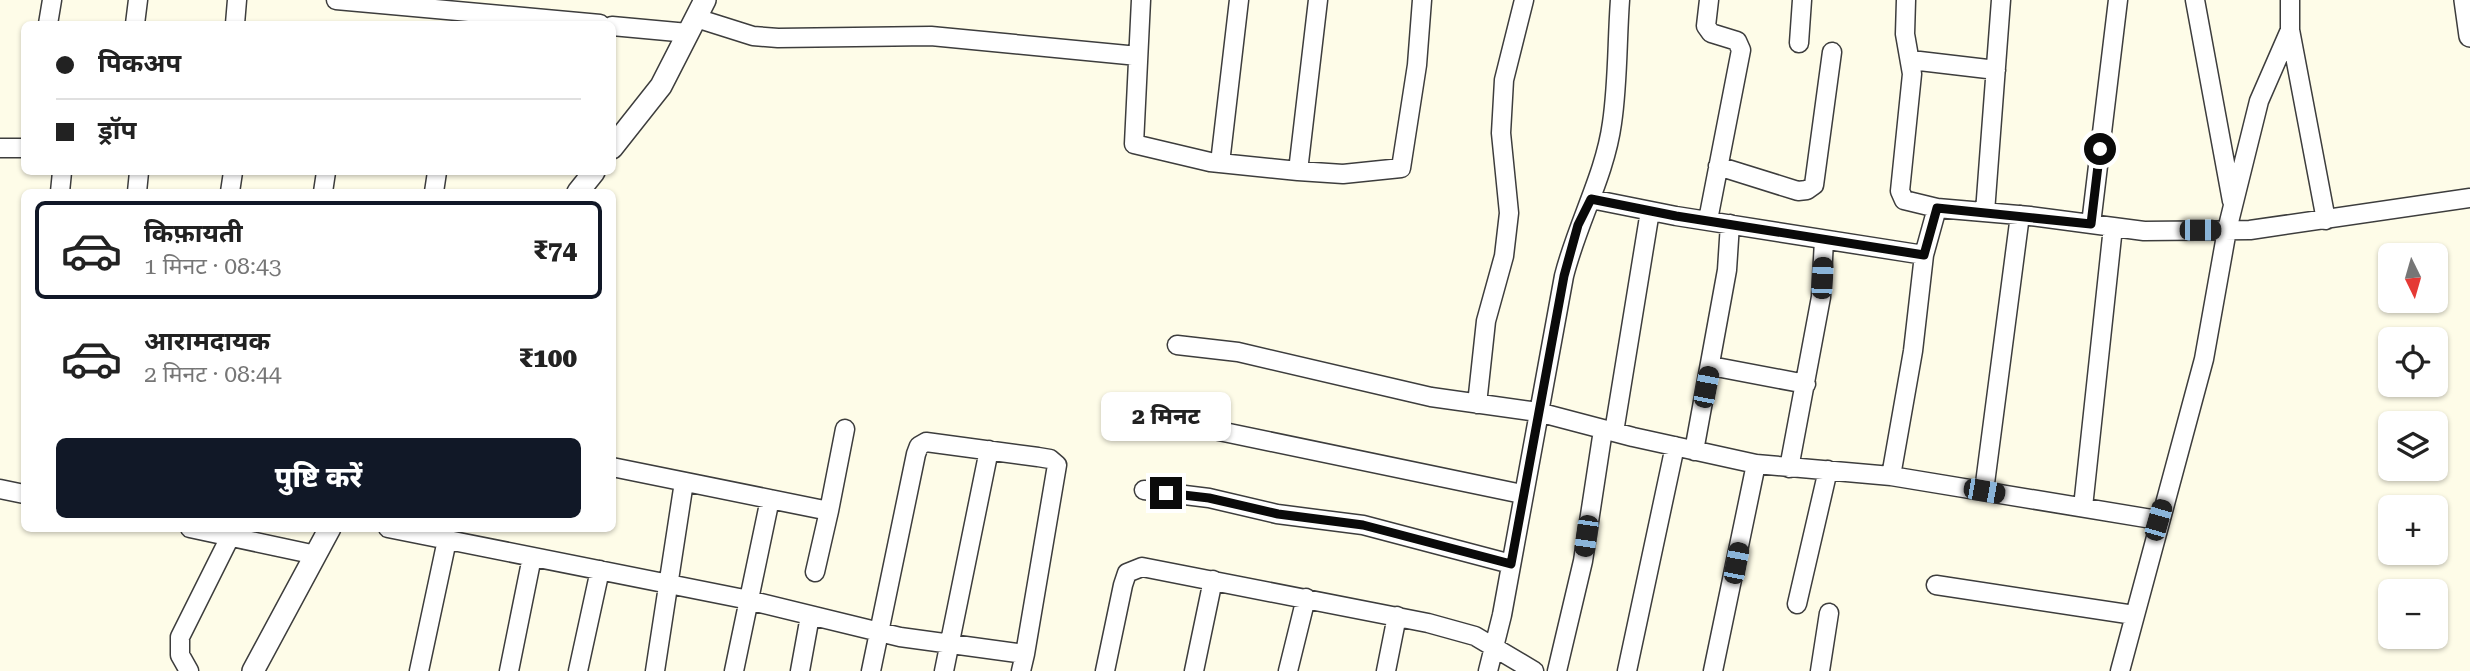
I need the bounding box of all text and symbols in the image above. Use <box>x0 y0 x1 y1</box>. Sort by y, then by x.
text: पिकअप <box>98 48 181 78</box>
text: ड्रॉप <box>98 115 136 145</box>
route start <box>2084 133 2116 165</box>
text: किफ़ायती <box>144 218 243 248</box>
icon: car <box>60 219 123 282</box>
car <box>2180 220 2222 241</box>
text: ₹74 <box>533 235 577 265</box>
north arrow <box>2378 243 2448 313</box>
map controls <box>2378 243 2448 649</box>
text: 1 मिनट · 08:43 <box>144 253 282 280</box>
car <box>1811 256 1834 300</box>
text: आरामदायक <box>144 326 270 356</box>
icon: car <box>60 327 123 390</box>
button: locate <box>2378 327 2448 397</box>
text: ₹100 <box>519 343 577 373</box>
text: 2 मिनट · 08:44 <box>144 361 282 388</box>
car <box>1692 364 1721 410</box>
callout: 2 मिनट <box>1101 392 1231 440</box>
text: 2 मिनट <box>1132 403 1200 430</box>
button: layers <box>2378 411 2448 481</box>
button: पुष्टि करें <box>56 438 581 518</box>
route end <box>1150 477 1182 509</box>
car <box>1962 477 2007 505</box>
button: + <box>2378 495 2448 565</box>
car <box>2143 497 2174 543</box>
car <box>1573 514 1600 558</box>
car <box>1722 540 1751 586</box>
button: − <box>2378 579 2448 649</box>

